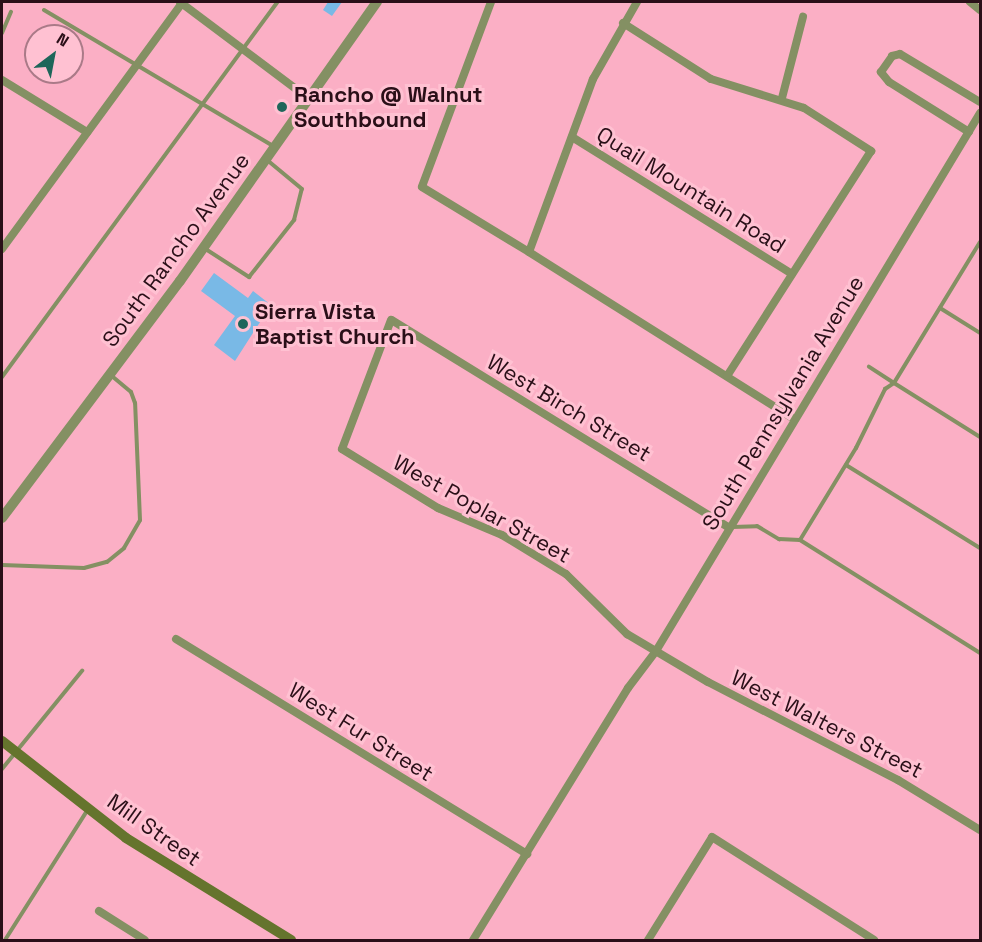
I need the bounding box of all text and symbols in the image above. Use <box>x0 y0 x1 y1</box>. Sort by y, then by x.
north arrow <box>24 24 84 84</box>
text: N <box>53 28 73 52</box>
place label: Rancho @ Walnut Southbound <box>294 81 483 132</box>
marker: Rancho @ Walnut Southbound <box>275 100 289 114</box>
street label: Quail Mountain Road <box>592 121 790 259</box>
street label: South Rancho Avenue <box>97 148 255 352</box>
street label: South Pennsylvania Avenue <box>696 271 870 535</box>
place label: Sierra Vista Baptist Church <box>255 298 415 350</box>
marker: Sierra Vista Baptist Church <box>236 317 250 331</box>
street label: West Birch Street <box>482 349 656 467</box>
street label: West Poplar Street <box>389 449 575 569</box>
street label: West Walters Street <box>727 664 927 784</box>
street label: West Fur Street <box>284 677 438 787</box>
street label: Mill Street <box>102 788 206 872</box>

